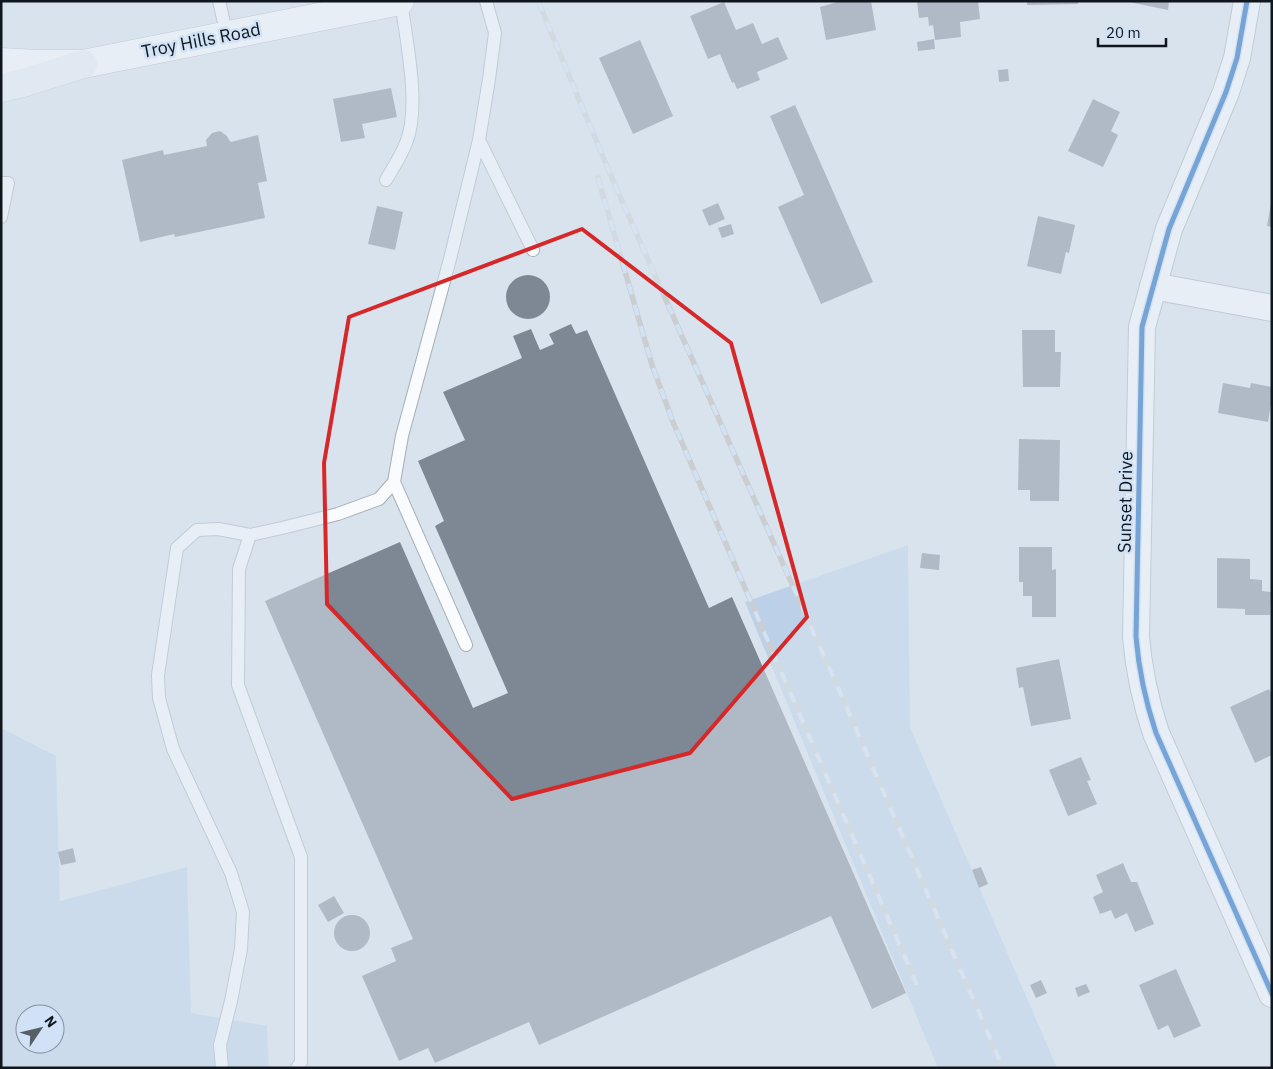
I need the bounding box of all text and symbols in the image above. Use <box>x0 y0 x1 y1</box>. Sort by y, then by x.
scale bar <box>1098 15 1166 47</box>
street label: Troy Hills Road <box>140 17 262 63</box>
text: 20 m <box>1106 23 1141 42</box>
street label: Sunset Drive <box>1113 451 1137 553</box>
north arrow <box>15 1004 65 1054</box>
text: N <box>40 1012 61 1031</box>

